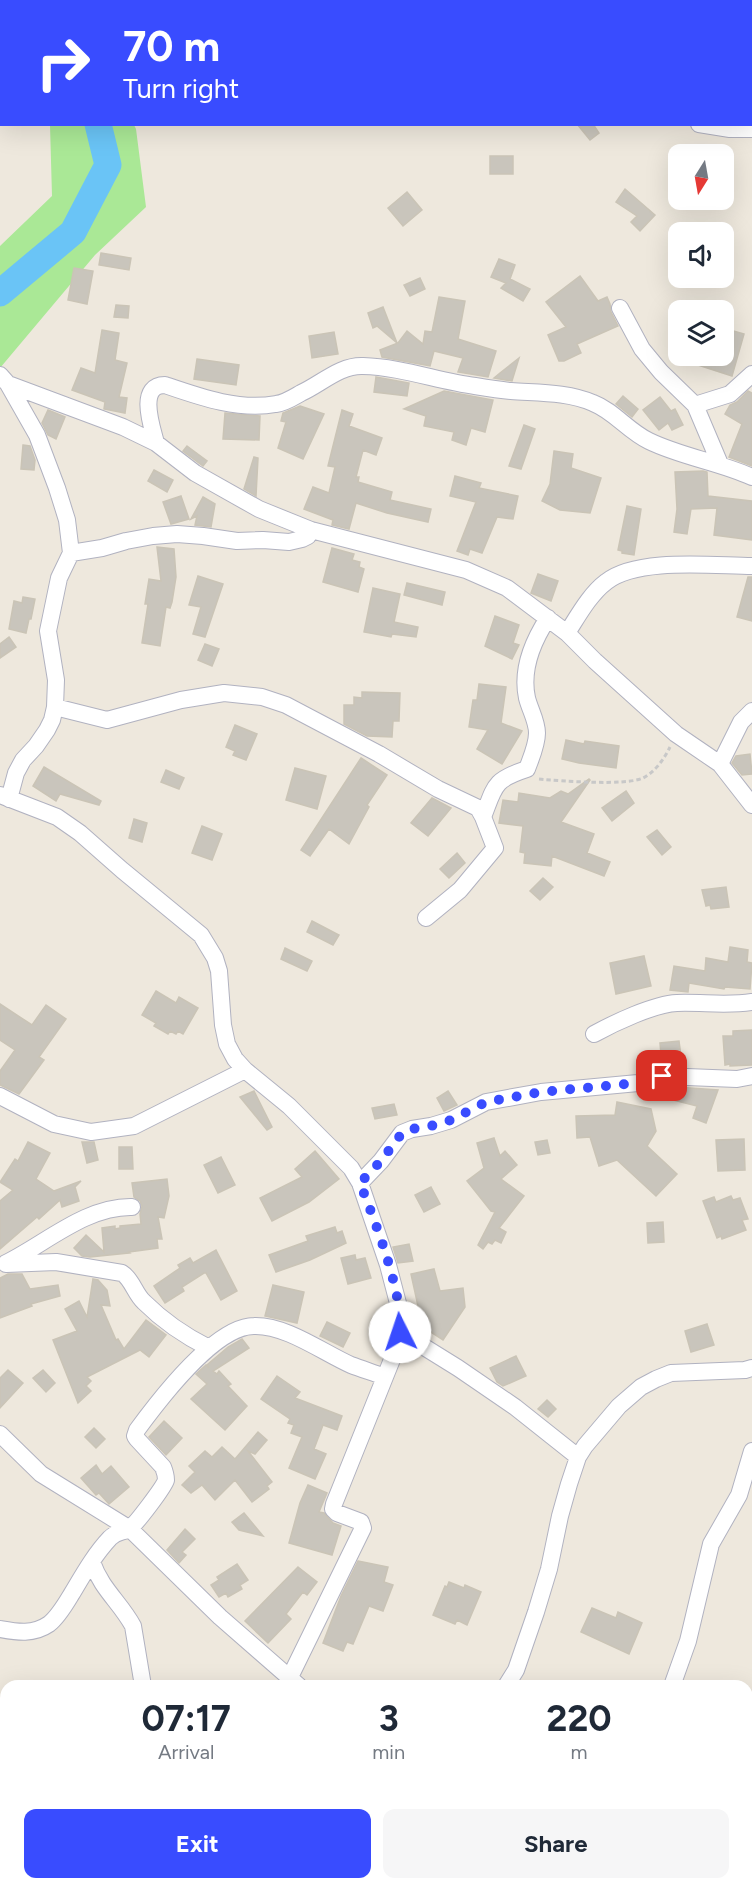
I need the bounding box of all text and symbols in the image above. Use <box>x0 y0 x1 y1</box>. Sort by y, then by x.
text: 70 m <box>123 21 220 72</box>
icon: right <box>24 24 102 102</box>
text: Turn right <box>123 72 239 105</box>
north arrow <box>668 144 734 210</box>
map controls <box>668 144 734 366</box>
button: sound <box>668 222 734 288</box>
button: layers <box>668 300 734 366</box>
pin <box>636 1050 687 1101</box>
icon: arrive <box>645 1059 678 1092</box>
position arrow <box>368 1300 432 1364</box>
text: 07:17 <box>141 1697 231 1740</box>
text: 3 <box>379 1697 399 1740</box>
text: 220 <box>547 1697 612 1740</box>
text: Arrival <box>158 1740 214 1764</box>
text: min <box>372 1740 405 1764</box>
text: m <box>571 1740 588 1764</box>
button: Exit <box>24 1809 371 1878</box>
button: Share <box>383 1809 729 1878</box>

